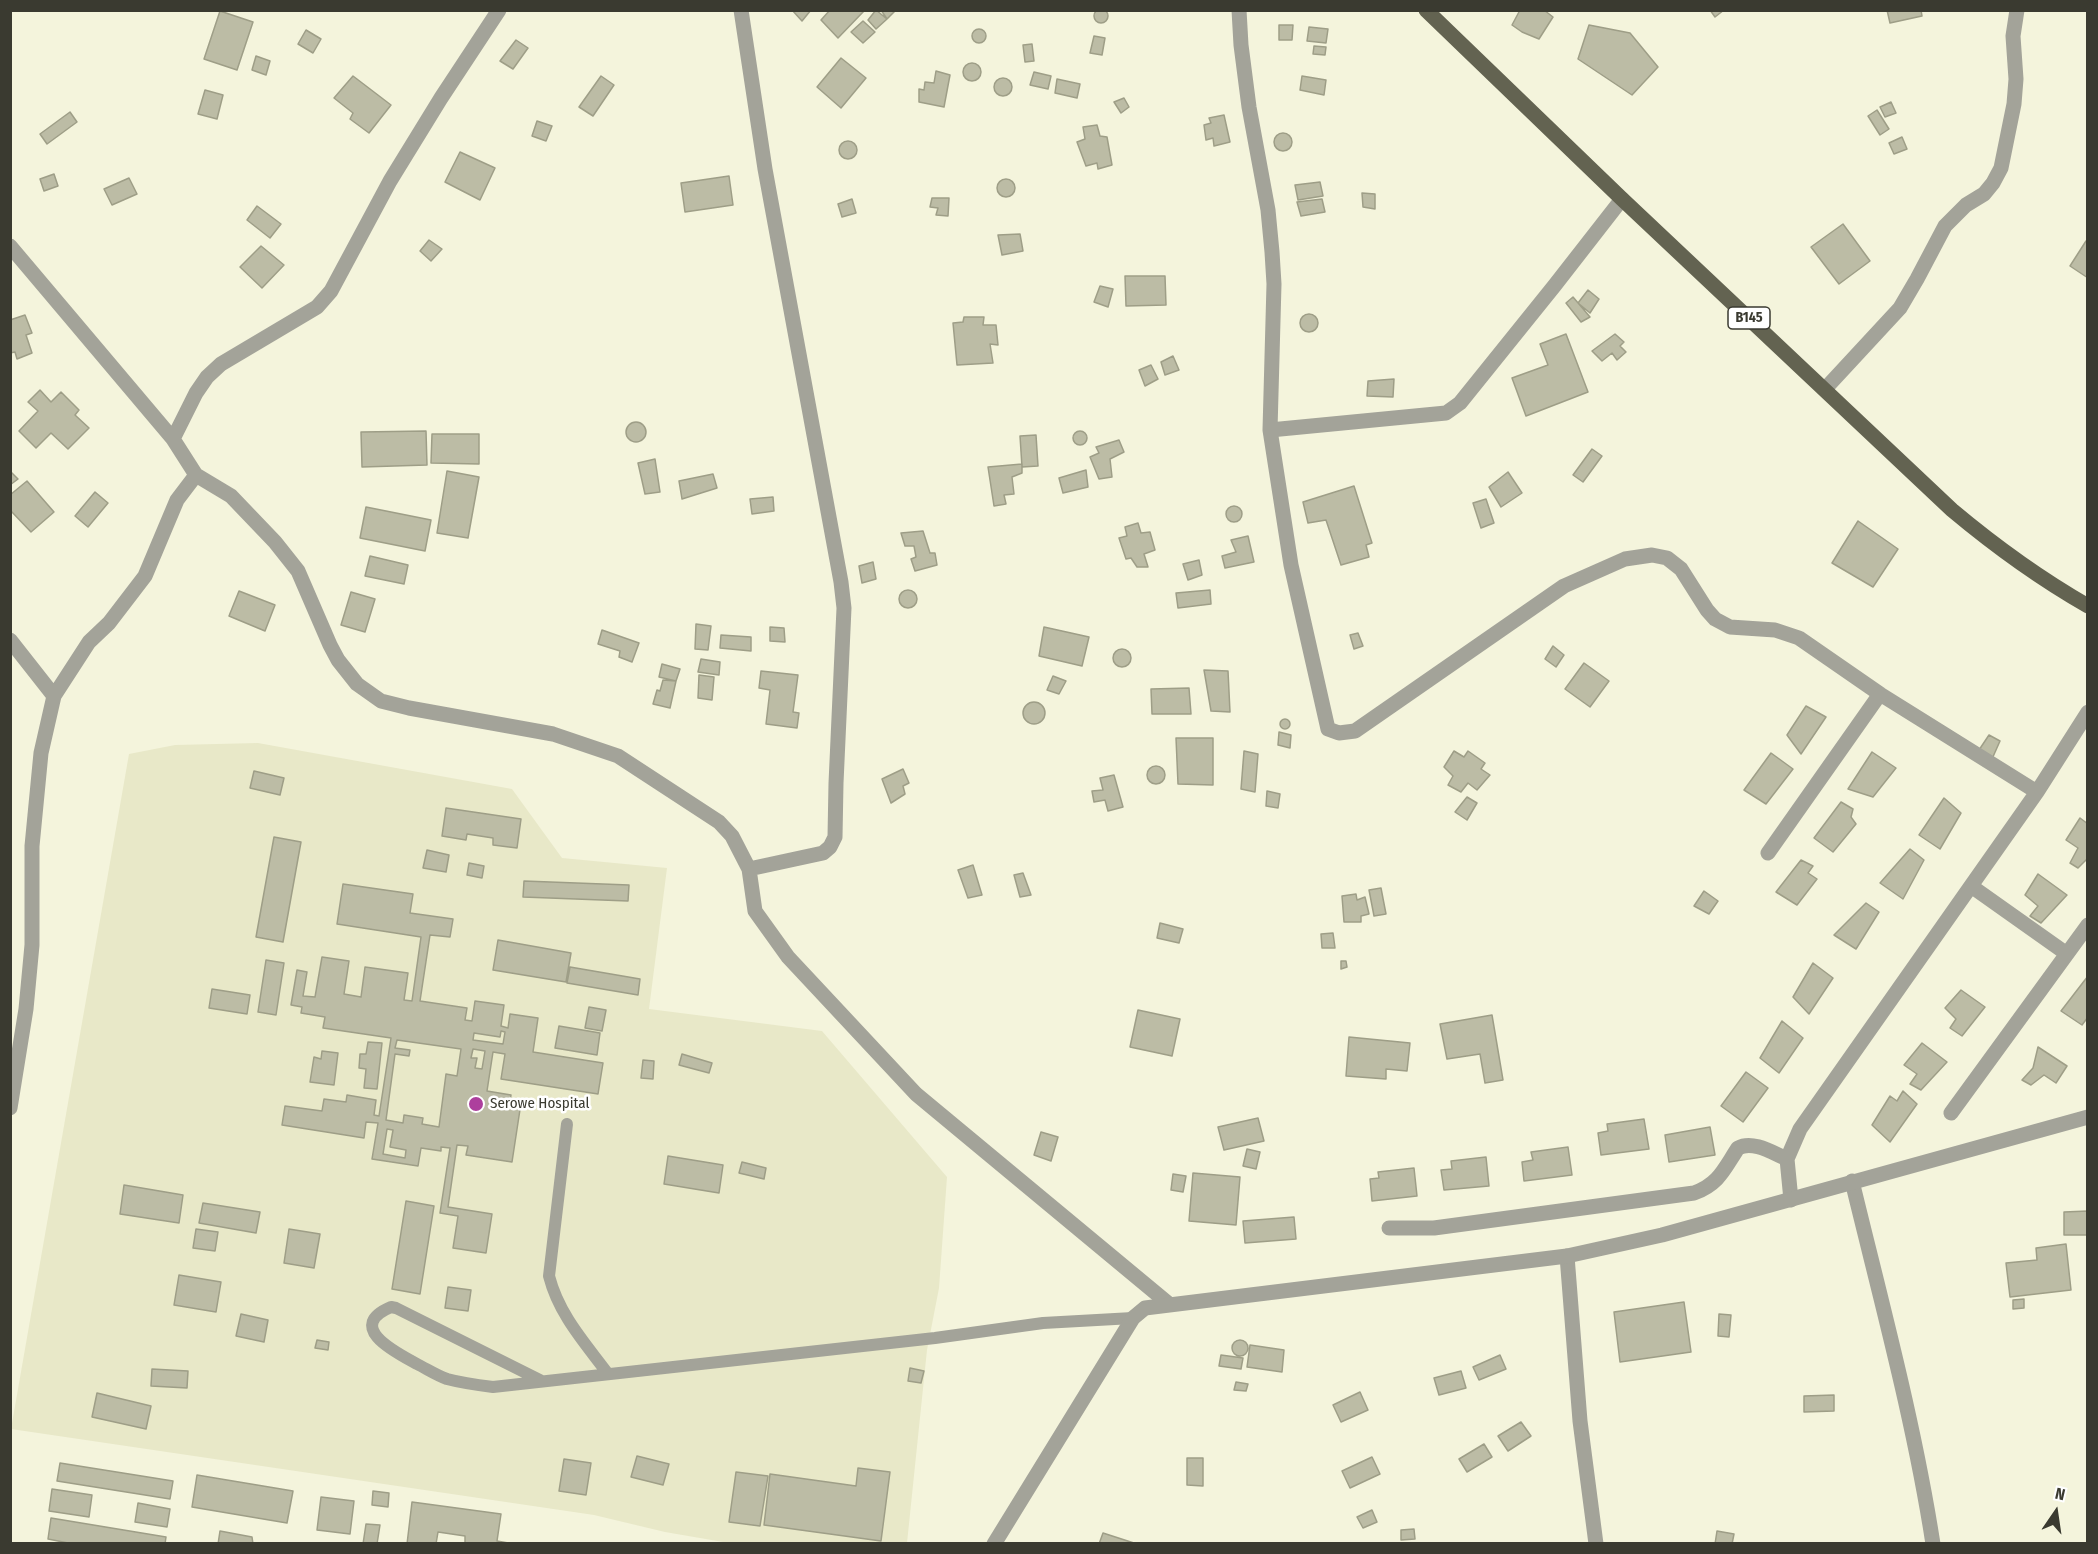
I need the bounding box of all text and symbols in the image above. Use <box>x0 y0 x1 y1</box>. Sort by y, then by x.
road number: B145 <box>1728 307 1770 329</box>
marker: Serowe Hospital <box>467 1095 485 1113</box>
place label: Serowe Hospital <box>490 1095 589 1113</box>
north arrow <box>2026 1482 2086 1542</box>
text: N <box>2053 1484 2067 1504</box>

